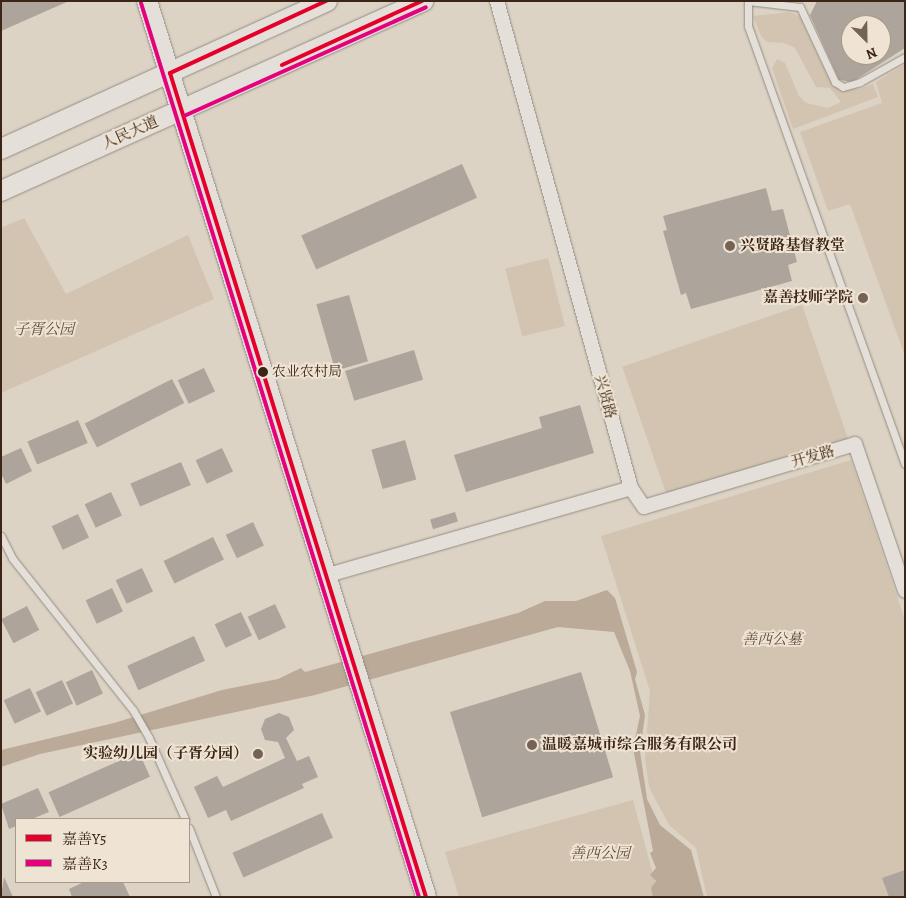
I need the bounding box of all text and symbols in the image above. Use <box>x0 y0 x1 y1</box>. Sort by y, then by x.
north arrow <box>841 15 891 65</box>
text: N <box>863 43 880 64</box>
street label: 人民大道 <box>99 113 161 153</box>
place label: 兴贤路基督教堂 <box>740 237 845 255</box>
marker: 兴贤路基督教堂 <box>724 240 736 252</box>
place label: 嘉善技师学院 <box>763 289 853 307</box>
marker: 嘉善技师学院 <box>857 292 869 304</box>
park label: 子胥公园 <box>14 321 74 339</box>
place label: 农业农村局 <box>272 364 342 380</box>
marker: 农业农村局 <box>258 367 268 377</box>
street label: 兴贤路 <box>590 373 620 421</box>
street label: 开发路 <box>789 442 837 472</box>
park label: 善西公墓 <box>742 631 802 649</box>
place label: 温暖嘉城市综合服务有限公司 <box>542 736 737 754</box>
marker: 温暖嘉城市综合服务有限公司 <box>526 739 538 751</box>
place label: 实验幼儿园（子胥分园） <box>83 745 248 763</box>
marker: 实验幼儿园（子胥分园） <box>252 748 264 760</box>
legend <box>15 818 190 883</box>
text: 嘉善Y5 <box>62 829 107 849</box>
park label: 善西公园 <box>570 845 630 863</box>
text: 嘉善K3 <box>62 854 108 874</box>

